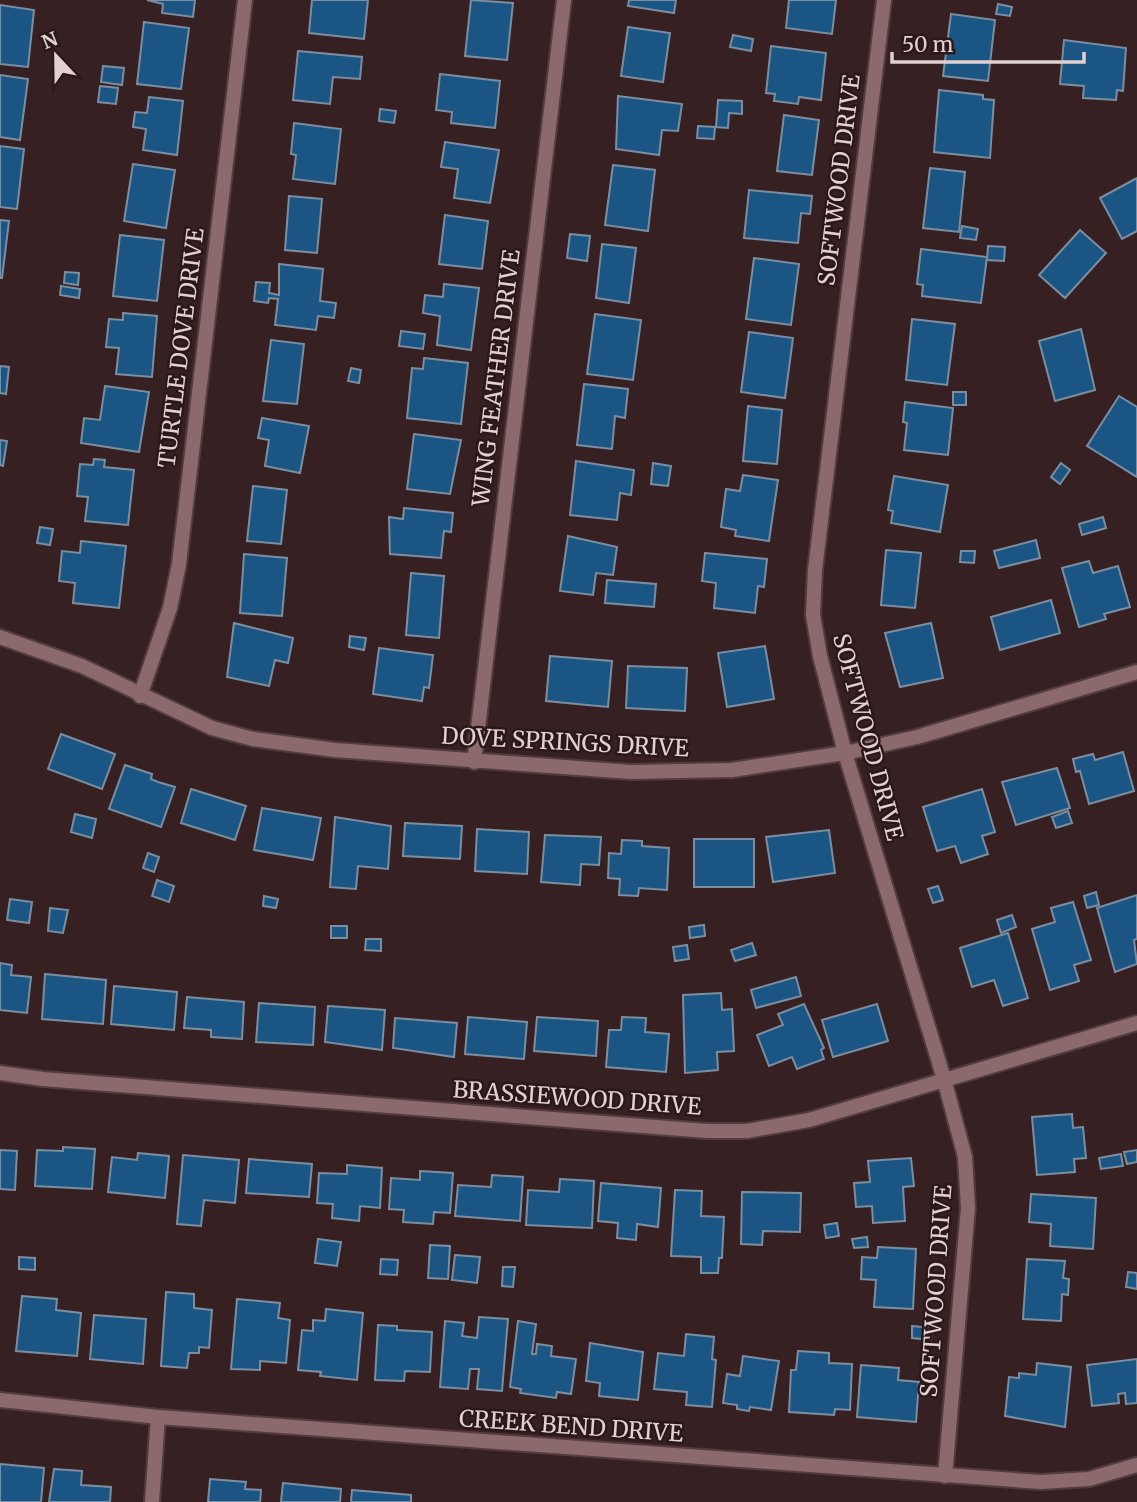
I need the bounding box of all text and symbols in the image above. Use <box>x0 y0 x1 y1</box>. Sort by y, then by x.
north arrow <box>21 21 91 91</box>
scale bar <box>892 21 1084 65</box>
text: N <box>38 26 61 54</box>
text: 50 m <box>902 31 953 58</box>
street label: SOFTWOOD DRIVE <box>811 72 866 287</box>
street label: TURTLE DOVE DRIVE <box>151 226 210 470</box>
street label: WING FEATHER DRIVE <box>465 247 526 509</box>
street label: SOFTWOOD DRIVE <box>827 630 910 844</box>
street label: DOVE SPRINGS DRIVE <box>440 721 690 762</box>
street label: BRASSIEWOOD DRIVE <box>452 1074 703 1121</box>
street label: SOFTWOOD DRIVE <box>914 1183 957 1398</box>
street label: CREEK BEND DRIVE <box>458 1403 684 1448</box>

